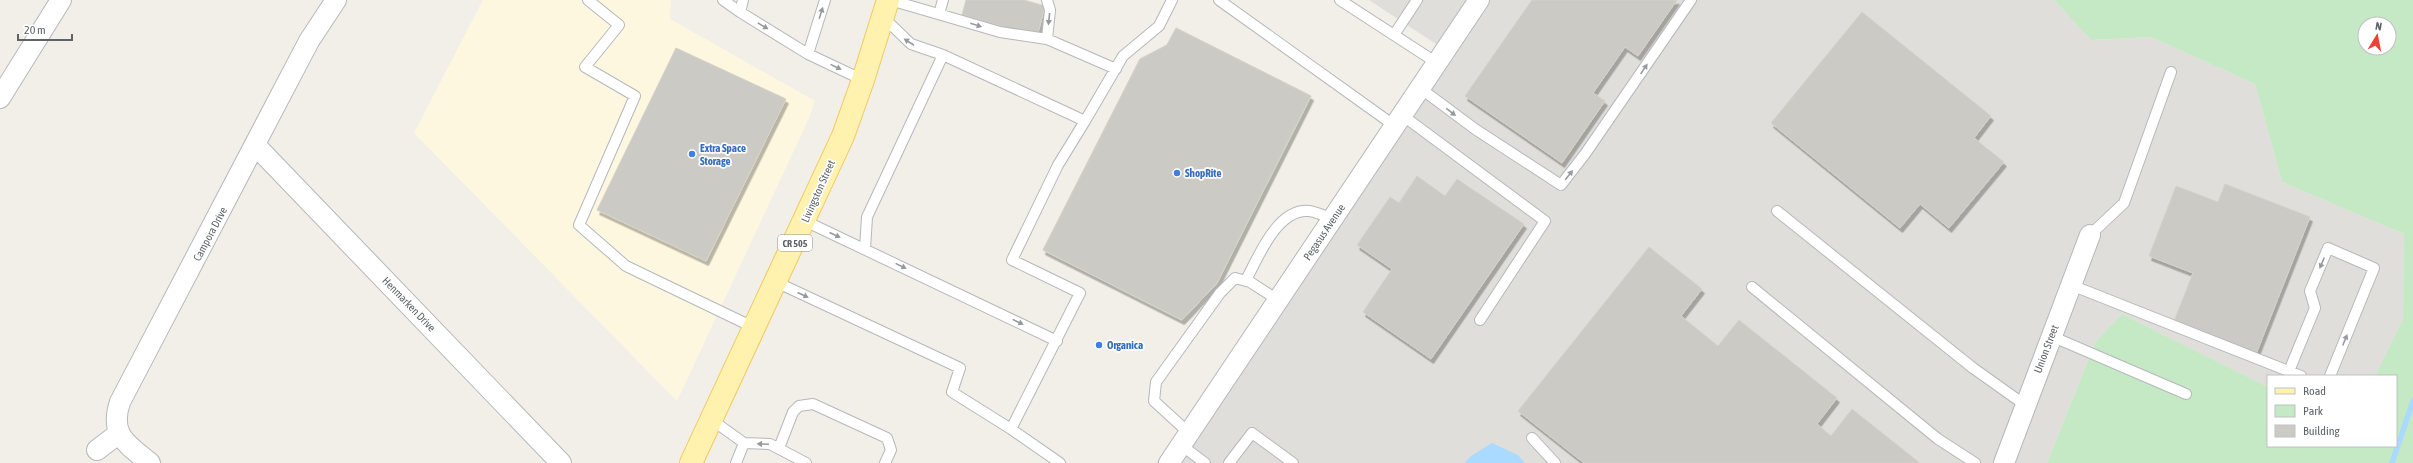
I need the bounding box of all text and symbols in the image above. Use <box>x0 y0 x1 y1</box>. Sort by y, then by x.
one-way arrow <box>818 7 824 19</box>
one-way arrow <box>1045 13 1052 25</box>
scale bar <box>18 16 72 42</box>
north arrow <box>2357 16 2397 56</box>
text: N <box>2374 20 2383 33</box>
one-way arrow <box>757 22 769 29</box>
one-way arrow <box>970 22 982 28</box>
text: 20 m <box>24 23 46 37</box>
one-way arrow <box>903 38 915 45</box>
one-way arrow <box>830 64 841 70</box>
one-way arrow <box>1640 64 1648 74</box>
one-way arrow <box>1446 107 1457 116</box>
place label: Extra Space Storage <box>700 142 746 167</box>
marker: Extra Space Storage <box>687 149 697 159</box>
street label: Livingston Street <box>799 158 837 224</box>
place label: ShopRite <box>1185 167 1221 179</box>
marker: ShopRite <box>1172 168 1182 178</box>
one-way arrow <box>1564 169 1573 180</box>
street label: Pegasus Avenue <box>1301 202 1347 262</box>
street label: Campora Drive <box>191 205 229 263</box>
one-way arrow <box>829 232 841 238</box>
road number: CR 505 <box>778 235 812 251</box>
one-way arrow <box>2319 258 2325 269</box>
one-way arrow <box>895 263 906 269</box>
street label: Henmarken Drive <box>380 274 438 334</box>
one-way arrow <box>798 292 810 298</box>
one-way arrow <box>1012 319 1023 325</box>
street label: Union Street <box>2031 323 2061 375</box>
one-way arrow <box>2342 334 2348 345</box>
place label: Organica <box>1107 339 1143 351</box>
marker: Organica <box>1094 340 1104 350</box>
legend <box>2267 375 2397 447</box>
text: Road <box>2303 384 2326 398</box>
text: Park <box>2303 404 2324 418</box>
text: Building <box>2303 424 2341 438</box>
one-way arrow <box>757 440 769 447</box>

